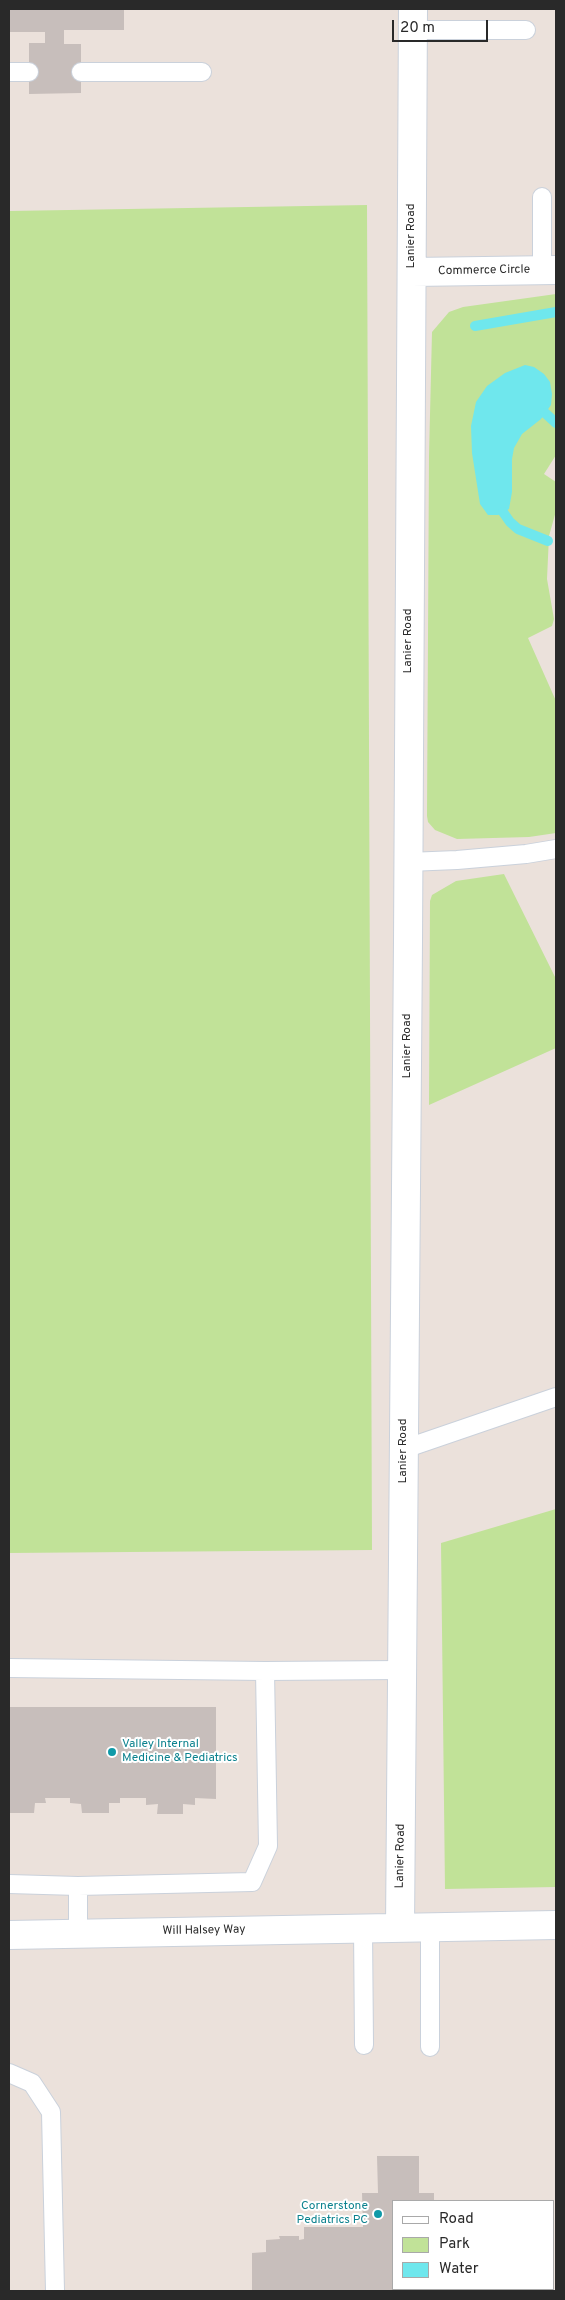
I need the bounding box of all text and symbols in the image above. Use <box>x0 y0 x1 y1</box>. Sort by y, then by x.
scale bar <box>395 10 491 42</box>
text: 20 m <box>400 19 435 38</box>
street label: Lanier Road <box>405 204 419 268</box>
street label: Commerce Circle <box>438 263 530 279</box>
street label: Lanier Road <box>402 609 416 673</box>
street label: Lanier Road <box>401 1014 415 1078</box>
street label: Lanier Road <box>397 1419 411 1483</box>
place label: Valley Internal Medicine & Pediatrics <box>122 1738 238 1766</box>
marker: Valley Internal Medicine & Pediatrics <box>106 1746 118 1758</box>
street label: Lanier Road <box>393 1823 409 1889</box>
street label: Will Halsey Way <box>162 1923 246 1939</box>
place label: Cornerstone Pediatrics PC <box>297 2200 368 2228</box>
legend <box>392 2200 555 2290</box>
marker: Cornerstone Pediatrics PC <box>372 2208 384 2220</box>
text: Road <box>439 2210 474 2229</box>
text: Park <box>439 2235 470 2254</box>
text: Water <box>439 2260 478 2279</box>

